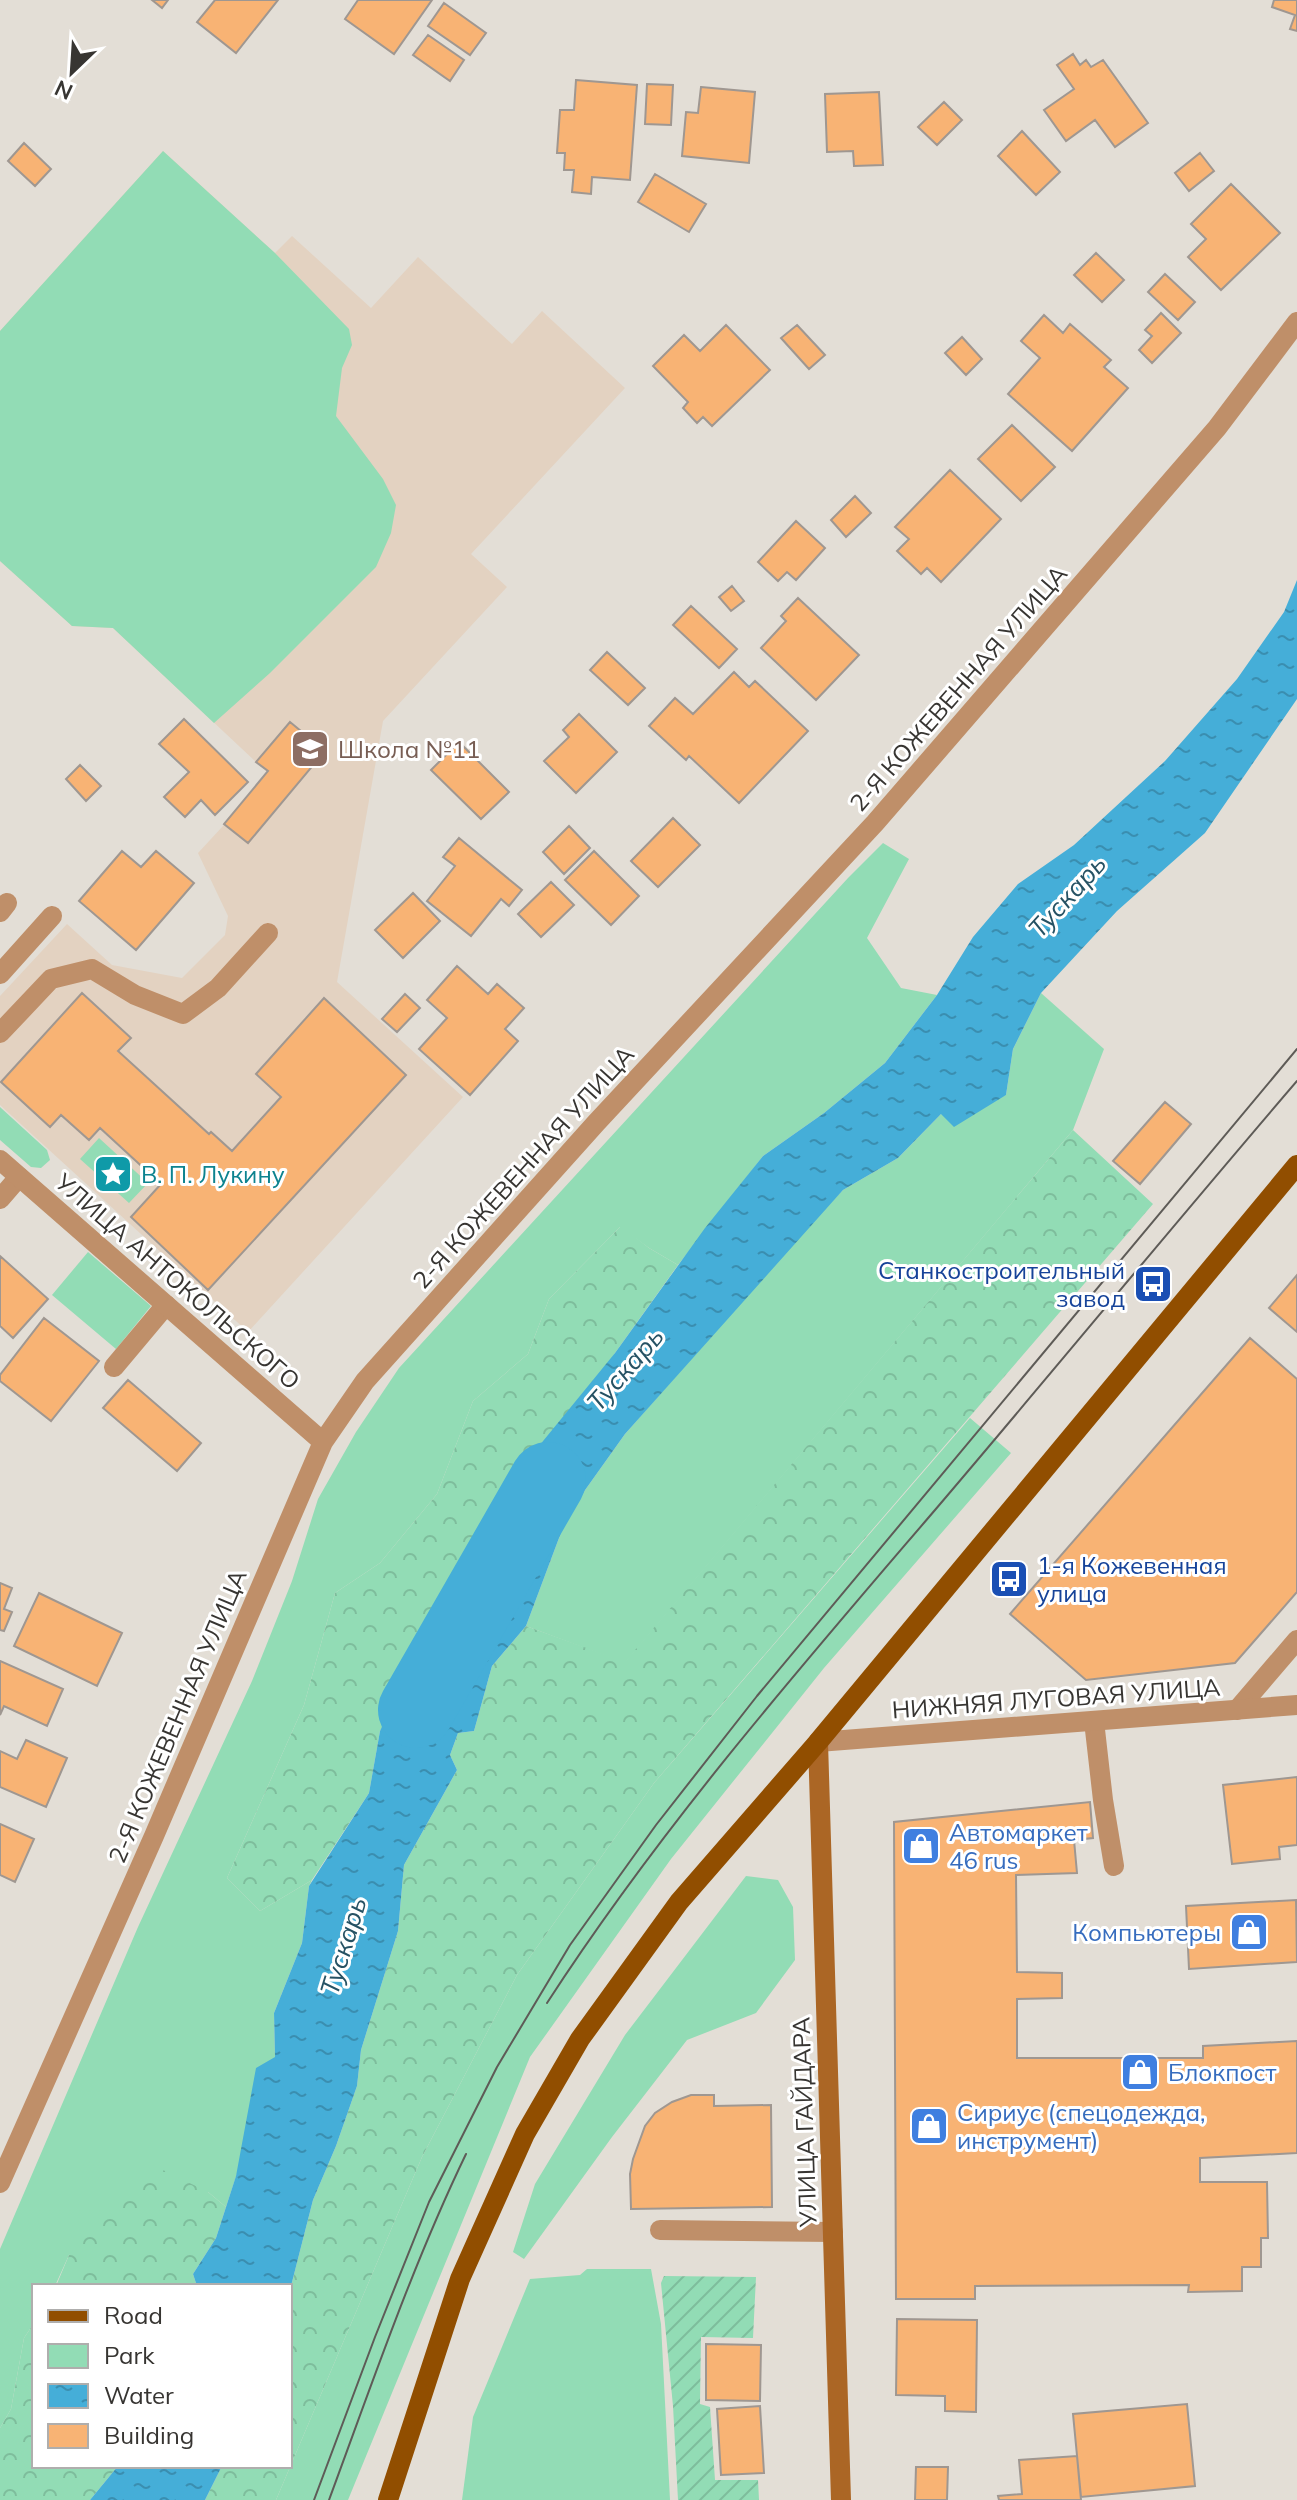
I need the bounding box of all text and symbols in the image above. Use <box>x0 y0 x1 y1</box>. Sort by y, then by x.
north arrow <box>32 32 112 112</box>
text: N <box>50 74 77 106</box>
street label: 2-Я КОЖЕВЕННАЯ УЛИЦА <box>843 559 1073 817</box>
school or university icon: Школа №11 <box>289 728 331 770</box>
place label: Школа №11 <box>338 734 480 764</box>
water label: Тускарь <box>1021 847 1113 945</box>
street label: 2-Я КОЖЕВЕННАЯ УЛИЦА <box>406 1039 640 1295</box>
place icon: В. П. Лукину <box>92 1153 134 1195</box>
place label: В. П. Лукину <box>141 1159 285 1189</box>
street label: УЛИЦА АНТОКОЛЬСКОГО <box>49 1166 306 1395</box>
place label: Станкостроительный завод <box>878 1255 1125 1313</box>
bus stop icon: Станкостроительный завод <box>1132 1263 1174 1305</box>
water label: Тускарь <box>579 1320 671 1418</box>
place label: 1-я Кожевенная улица <box>1037 1550 1227 1608</box>
bus stop icon: 1-я Кожевенная улица <box>988 1558 1030 1600</box>
street label: 2-Я КОЖЕВЕННАЯ УЛИЦА <box>101 1564 253 1867</box>
street label: НИЖНЯЯ ЛУГОВАЯ УЛИЦА <box>891 1672 1222 1724</box>
place label: Автомаркет 46 rus <box>949 1817 1088 1875</box>
shop icon: Автомаркет 46 rus <box>900 1825 942 1867</box>
water label: Тускарь <box>312 1893 374 1999</box>
shop icon: Компьютеры <box>1228 1911 1270 1953</box>
place label: Компьютеры <box>1072 1917 1221 1947</box>
street label: УЛИЦА ГАЙДАРА <box>785 2016 823 2229</box>
shop icon: Блокпост <box>1119 2051 1161 2093</box>
place label: Блокпост <box>1168 2057 1277 2087</box>
place label: Сириус (спецодежда, инструмент) <box>957 2097 1206 2155</box>
shop icon: Сириус (спецодежда, инструмент) <box>908 2105 950 2147</box>
legend <box>32 2284 292 2468</box>
text: Road <box>104 2300 163 2330</box>
text: Park <box>104 2340 155 2370</box>
text: Water <box>104 2380 174 2410</box>
text: Building <box>104 2420 194 2450</box>

